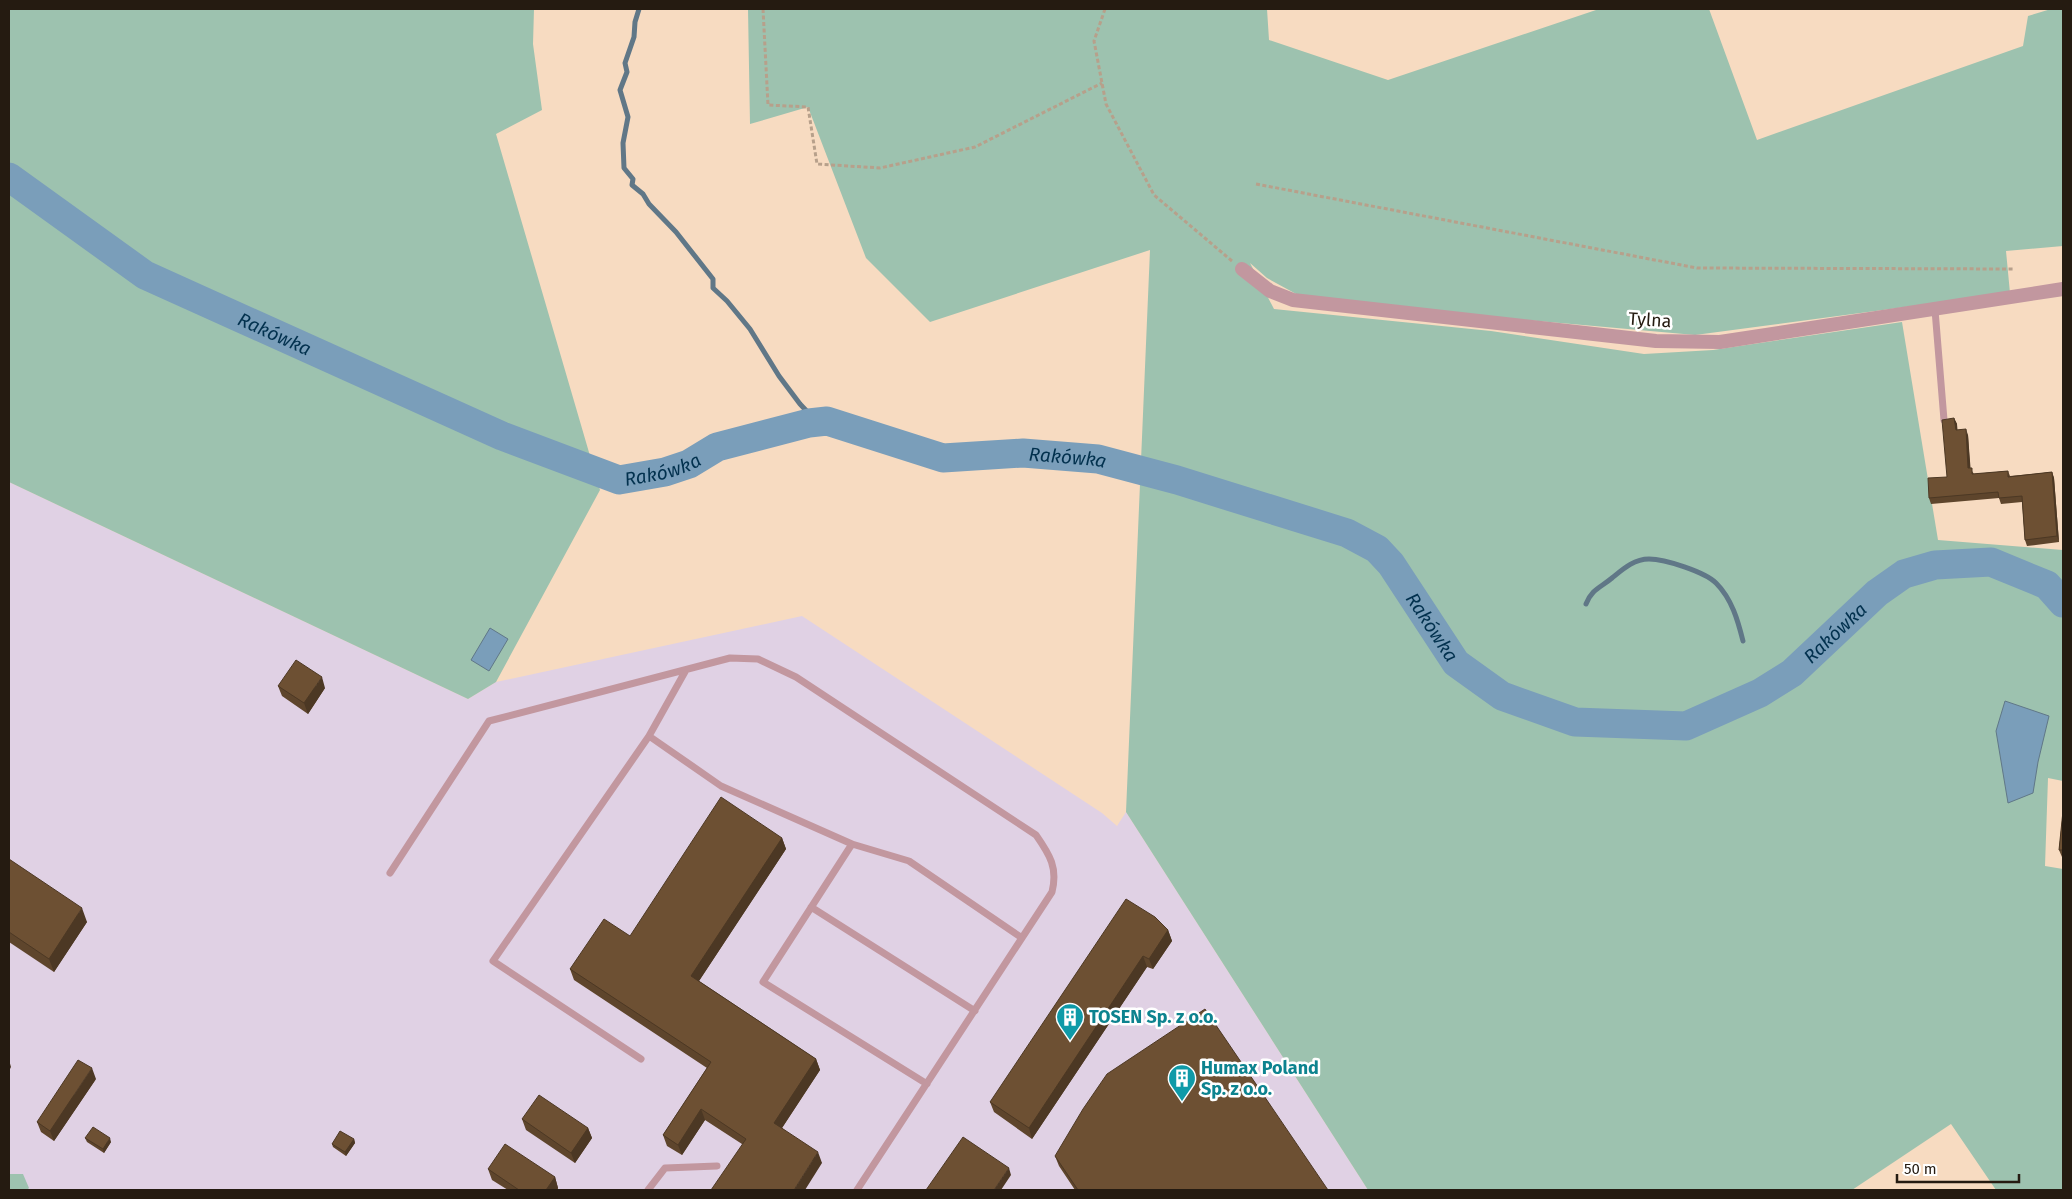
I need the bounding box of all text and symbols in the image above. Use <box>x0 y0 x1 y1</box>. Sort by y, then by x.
water label: Rakówka <box>234 307 315 360</box>
street label: Tylna <box>1628 308 1672 332</box>
water label: Rakówka <box>1028 443 1109 473</box>
water label: Rakówka <box>623 449 705 491</box>
water label: Rakówka <box>1401 588 1463 666</box>
water label: Rakówka <box>1799 598 1872 668</box>
building icon: TOSEN Sp. z o.o. <box>1055 1002 1085 1041</box>
place label: TOSEN Sp. z o.o. <box>1089 1006 1218 1028</box>
place label: Humax Poland Sp. z o.o. <box>1201 1057 1319 1100</box>
building icon: Humax Poland Sp. z o.o. <box>1167 1063 1197 1102</box>
scale bar <box>1897 1152 2020 1184</box>
text: 50 m <box>1904 1160 1937 1178</box>

